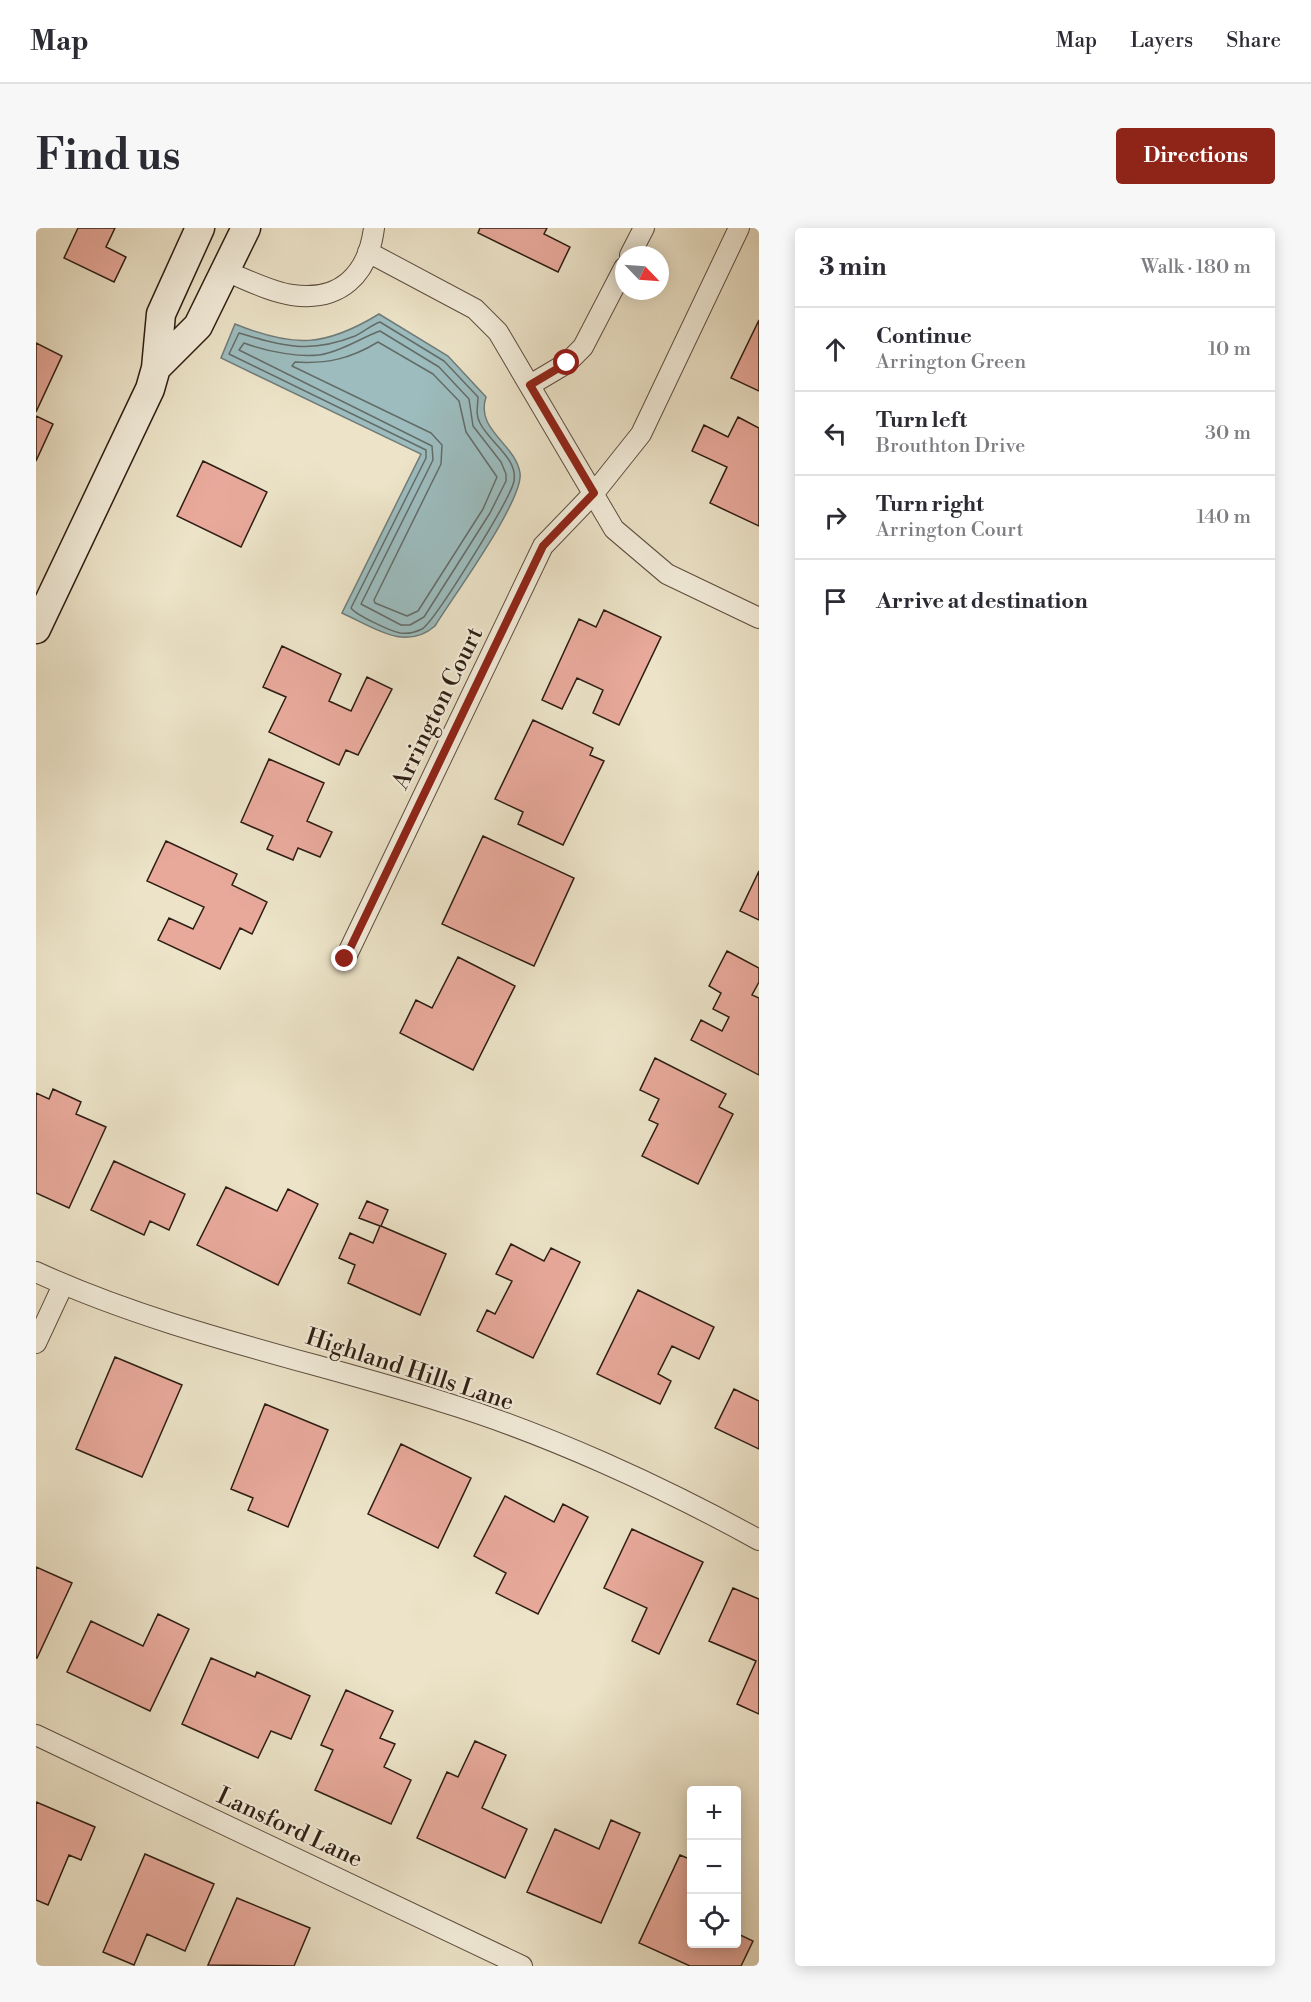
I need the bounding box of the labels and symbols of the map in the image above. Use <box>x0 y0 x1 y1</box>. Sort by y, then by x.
north arrow <box>615 246 669 300</box>
route start <box>553 349 579 375</box>
street label: Arrington Court <box>385 622 490 795</box>
route end <box>331 945 357 971</box>
street label: Highland Hills Lane <box>302 1322 518 1418</box>
street label: Lansford Lane <box>212 1781 367 1875</box>

